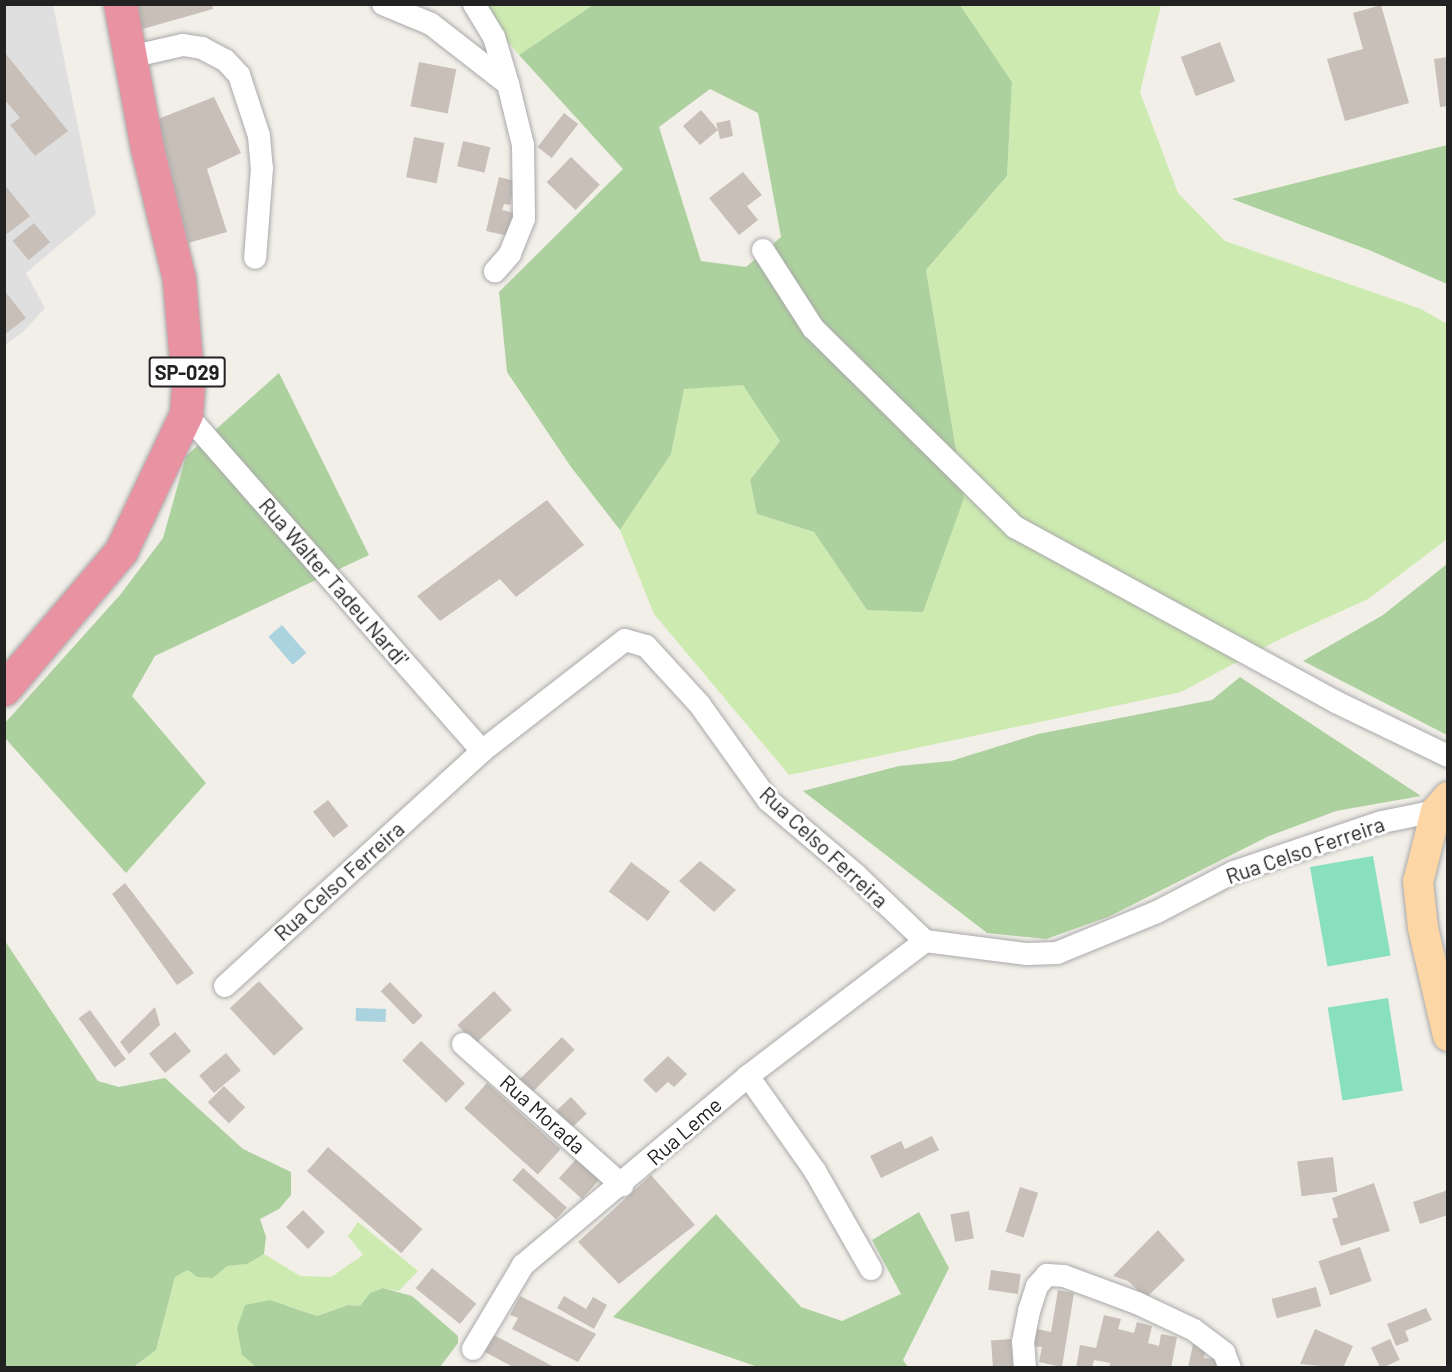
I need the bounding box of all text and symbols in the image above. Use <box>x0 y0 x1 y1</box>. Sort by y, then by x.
road number: SP-029 <box>148 355 226 389</box>
street label: Rua Walter Tadeu Nardi' <box>254 493 414 671</box>
street label: Rua Celso Ferreira <box>755 781 893 913</box>
street label: Rua Celso Ferreira <box>1222 811 1388 889</box>
street label: Rua Celso Ferreira <box>269 816 409 946</box>
street label: Rua Morada <box>495 1069 591 1159</box>
street label: Rua Leme <box>642 1092 726 1170</box>

